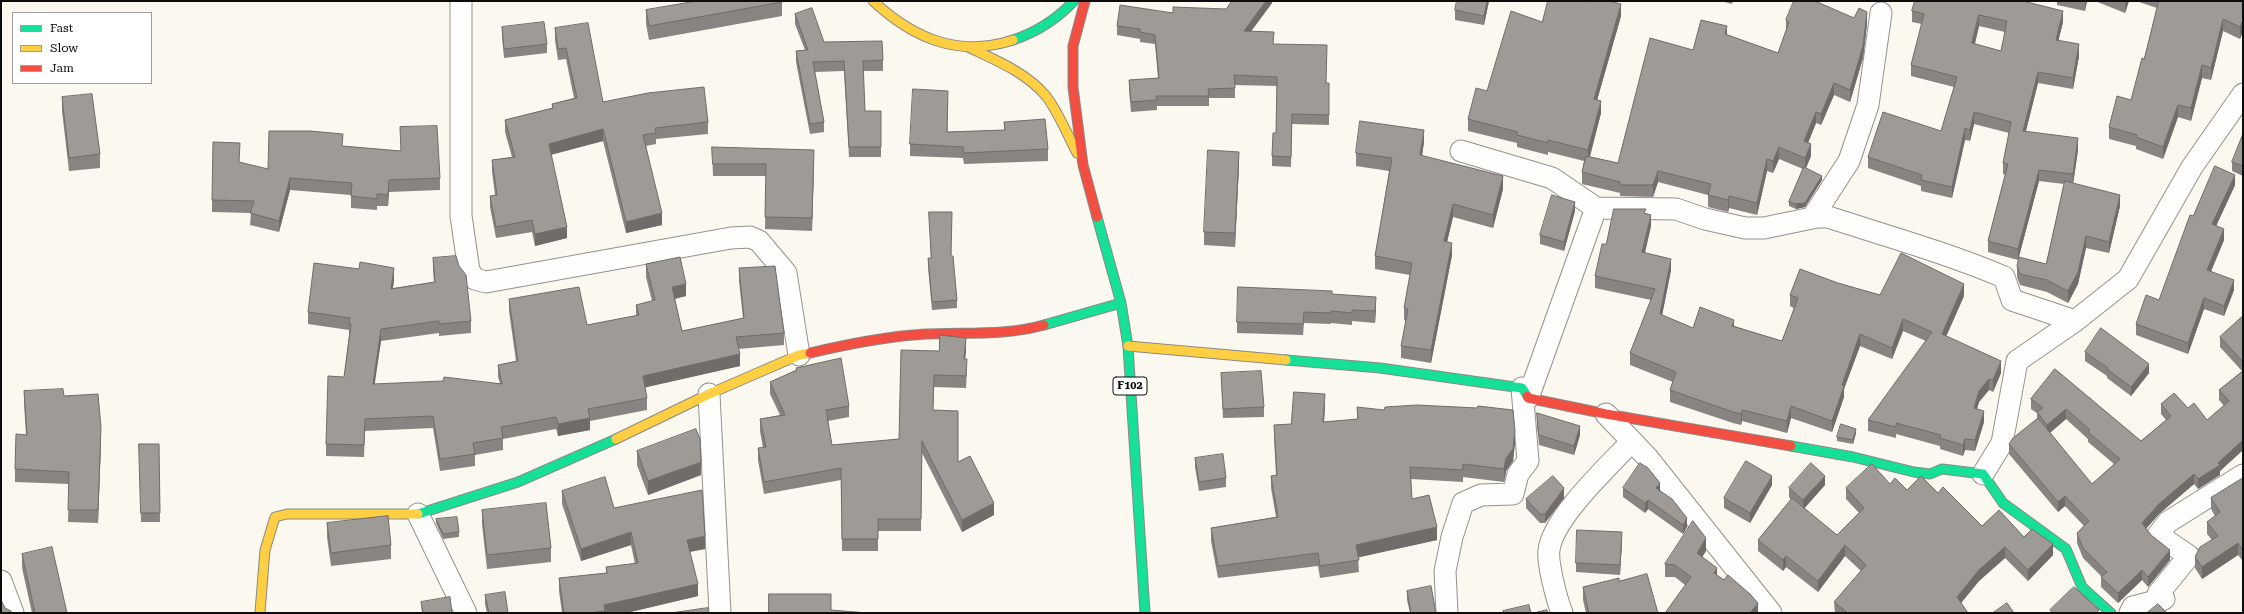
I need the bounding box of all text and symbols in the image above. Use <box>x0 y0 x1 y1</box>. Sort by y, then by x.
legend <box>12 12 152 84</box>
text: Fast <box>50 21 73 35</box>
text: Slow <box>50 41 78 55</box>
text: Jam <box>50 61 74 75</box>
road number: F102 <box>1113 377 1147 395</box>

